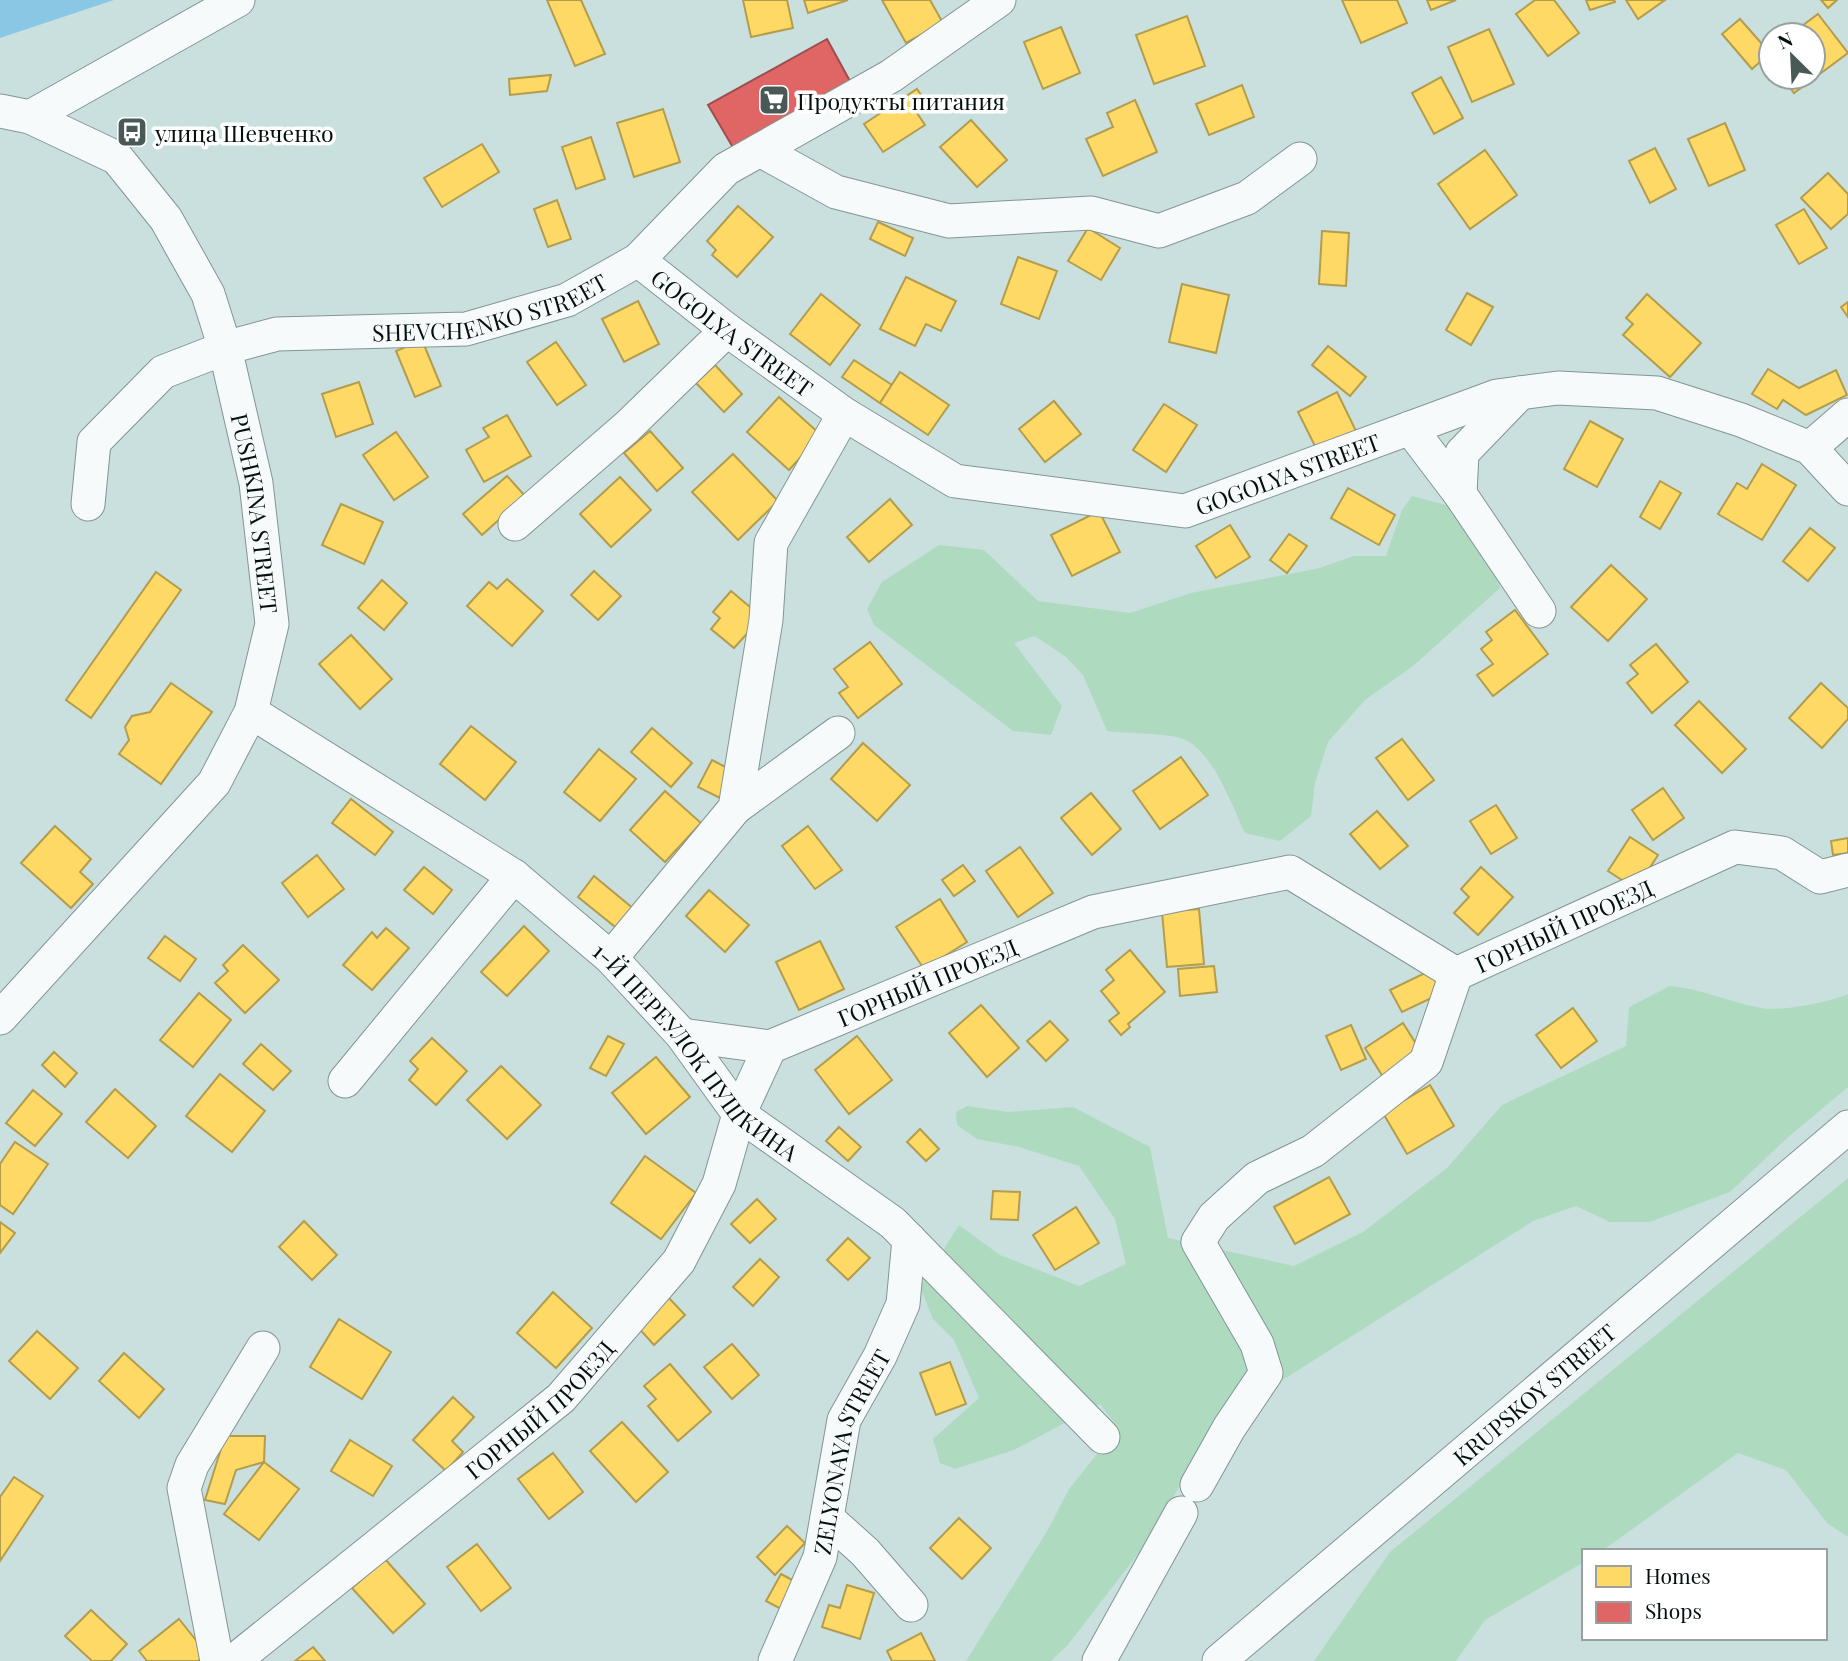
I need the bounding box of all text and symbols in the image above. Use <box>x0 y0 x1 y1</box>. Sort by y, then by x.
north arrow <box>1757 21 1827 91</box>
text: N <box>1773 25 1796 54</box>
supermarket icon: Продукты питания <box>757 83 791 117</box>
place label: Продукты питания <box>797 85 1005 116</box>
bus stop icon: улица Шевченко <box>115 115 149 149</box>
place label: улица Шевченко <box>154 117 334 148</box>
street label: GOGOLYA STREET <box>645 261 820 403</box>
street label: SHEVCHENKO STREET <box>372 265 612 347</box>
street label: PUSHKINA STREET <box>225 410 286 615</box>
street label: GOGOLYA STREET <box>1191 425 1384 521</box>
street label: ГОРНЫЙ ПРОЕЗД <box>1470 871 1658 979</box>
street label: ГОРНЫЙ ПРОЕЗД <box>832 930 1022 1033</box>
street label: 1-Й ПЕРЕУЛОК ПУШКИНА <box>587 935 805 1167</box>
street label: KRUPSKOY STREET <box>1446 1316 1622 1472</box>
street label: ГОРНЫЙ ПРОЕЗД <box>458 1333 620 1485</box>
street label: ZELYONAYA STREET <box>805 1343 896 1557</box>
legend <box>1582 1549 1827 1640</box>
text: Homes <box>1645 1561 1711 1589</box>
text: Shops <box>1645 1596 1702 1624</box>

